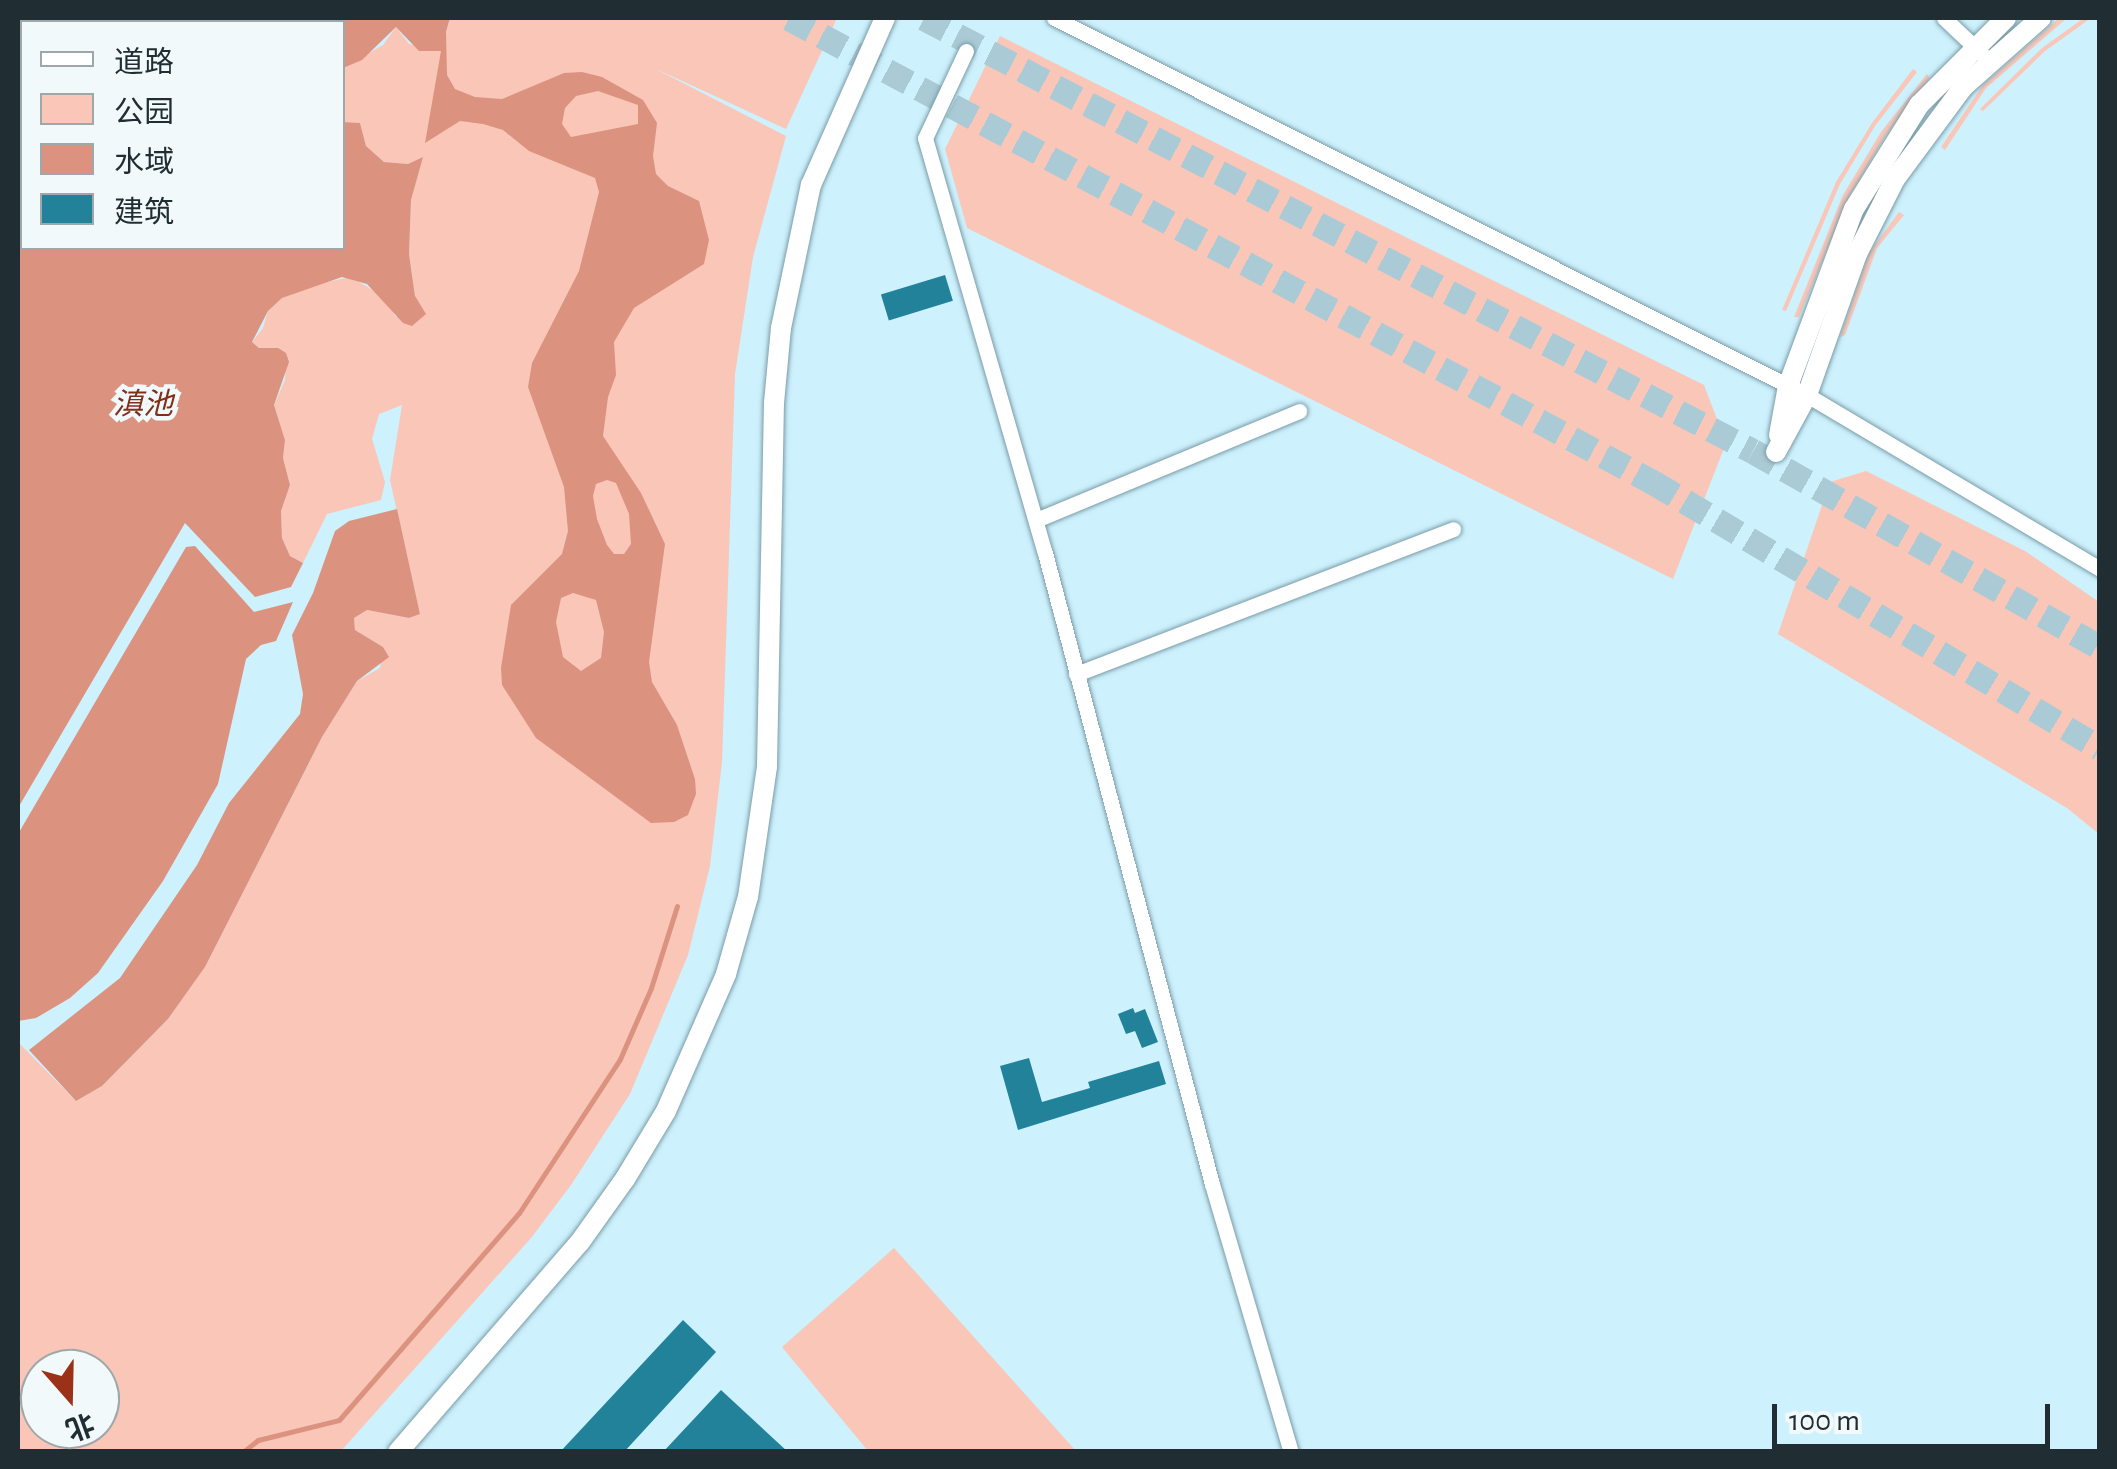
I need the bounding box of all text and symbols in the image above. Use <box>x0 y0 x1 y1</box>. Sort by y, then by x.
legend <box>20 20 345 250</box>
text: 道路 <box>114 48 174 78</box>
text: 公园 <box>114 98 174 128</box>
text: 水域 <box>114 148 174 178</box>
text: 建筑 <box>114 198 174 228</box>
water label: 滇池 <box>113 387 173 423</box>
north arrow <box>20 1349 120 1449</box>
scale bar <box>1777 1384 2054 1446</box>
text: 100 m <box>1789 1406 1860 1436</box>
text: 北 <box>62 1407 98 1443</box>

